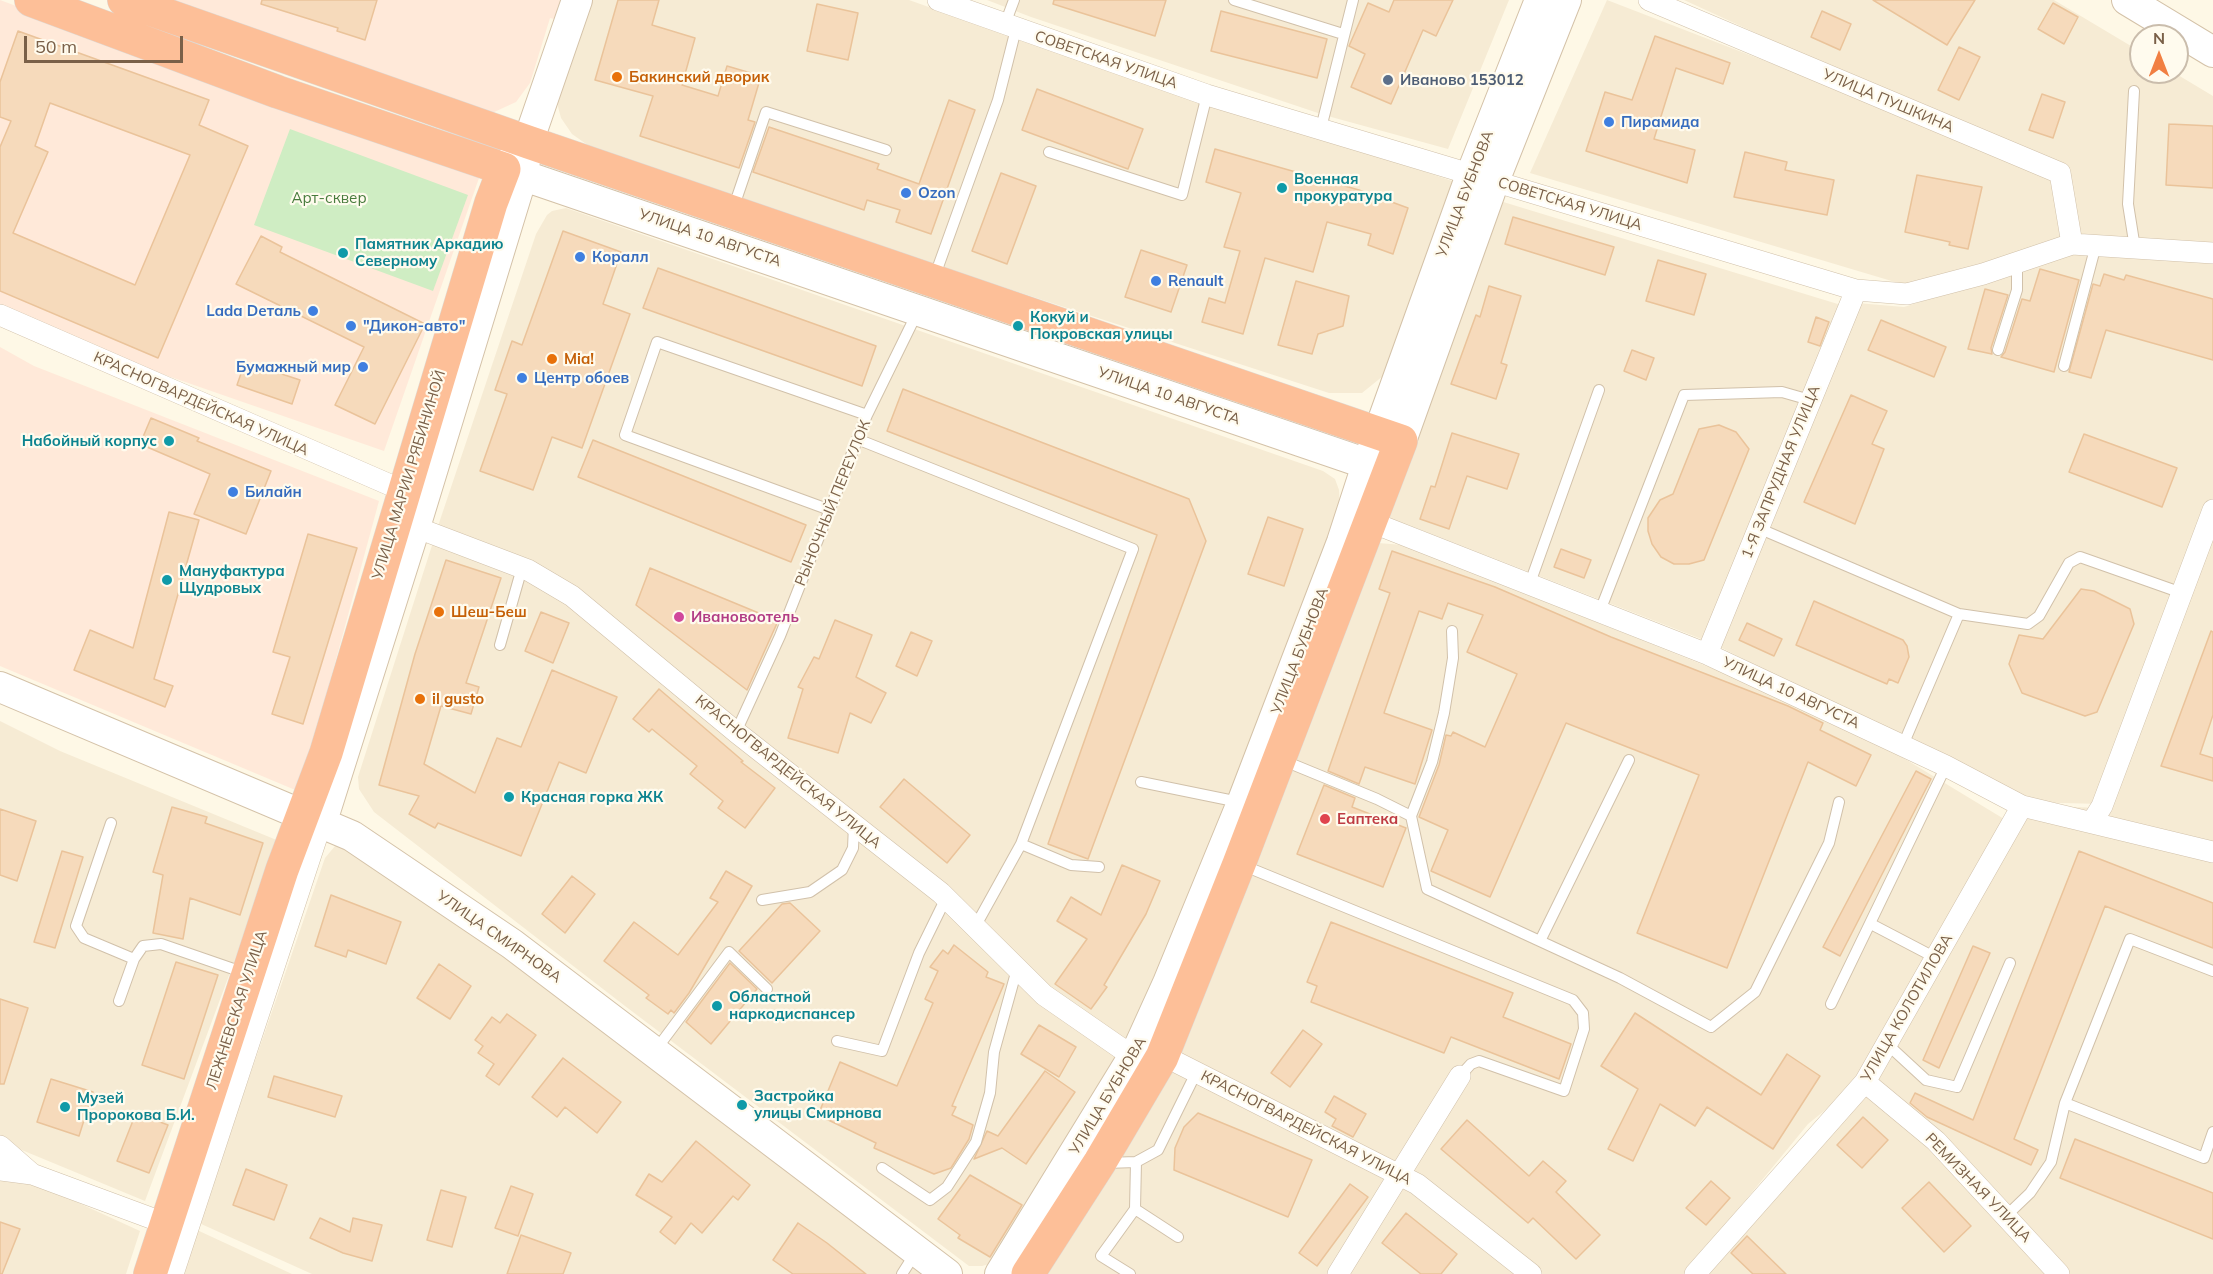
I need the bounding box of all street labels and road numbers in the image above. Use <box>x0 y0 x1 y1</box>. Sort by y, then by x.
street label: СОВЕТСКАЯ УЛИЦА <box>1032 27 1180 93</box>
street label: УЛИЦА ПУШКИНА <box>1820 65 1956 137</box>
street label: УЛИЦА БУБНОВА <box>1433 128 1497 260</box>
street label: СОВЕТСКАЯ УЛИЦА <box>1496 174 1644 234</box>
street label: УЛИЦА 10 АВГУСТА <box>636 205 784 271</box>
street label: КРАСНОГВАРДЕЙСКАЯ УЛИЦА <box>91 348 311 460</box>
street label: УЛИЦА 10 АВГУСТА <box>1095 363 1243 429</box>
street label: УЛИЦА МАРИИ РЯБИНИНОЙ <box>369 368 449 582</box>
street label: 1-Я ЗАПРУДНАЯ УЛИЦА <box>1738 383 1824 561</box>
street label: РЫНОЧНЫЙ ПЕРЕУЛОК <box>791 417 875 589</box>
street label: УЛИЦА БУБНОВА <box>1268 585 1332 717</box>
street label: УЛИЦА 10 АВГУСТА <box>1719 653 1863 733</box>
street label: КРАСНОГВАРДЕЙСКАЯ УЛИЦА <box>692 691 884 853</box>
street label: УЛИЦА СМИРНОВА <box>433 887 565 987</box>
street label: ЛЕЖНЕВСКАЯ УЛИЦА <box>203 928 271 1092</box>
street label: УЛИЦА КОЛОТИЛОВА <box>1857 931 1957 1085</box>
street label: УЛИЦА БУБНОВА <box>1066 1034 1150 1158</box>
street label: КРАСНОГВАРДЕЙСКАЯ УЛИЦА <box>1198 1067 1414 1189</box>
street label: РЕМИЗНАЯ УЛИЦА <box>1921 1130 2035 1246</box>

